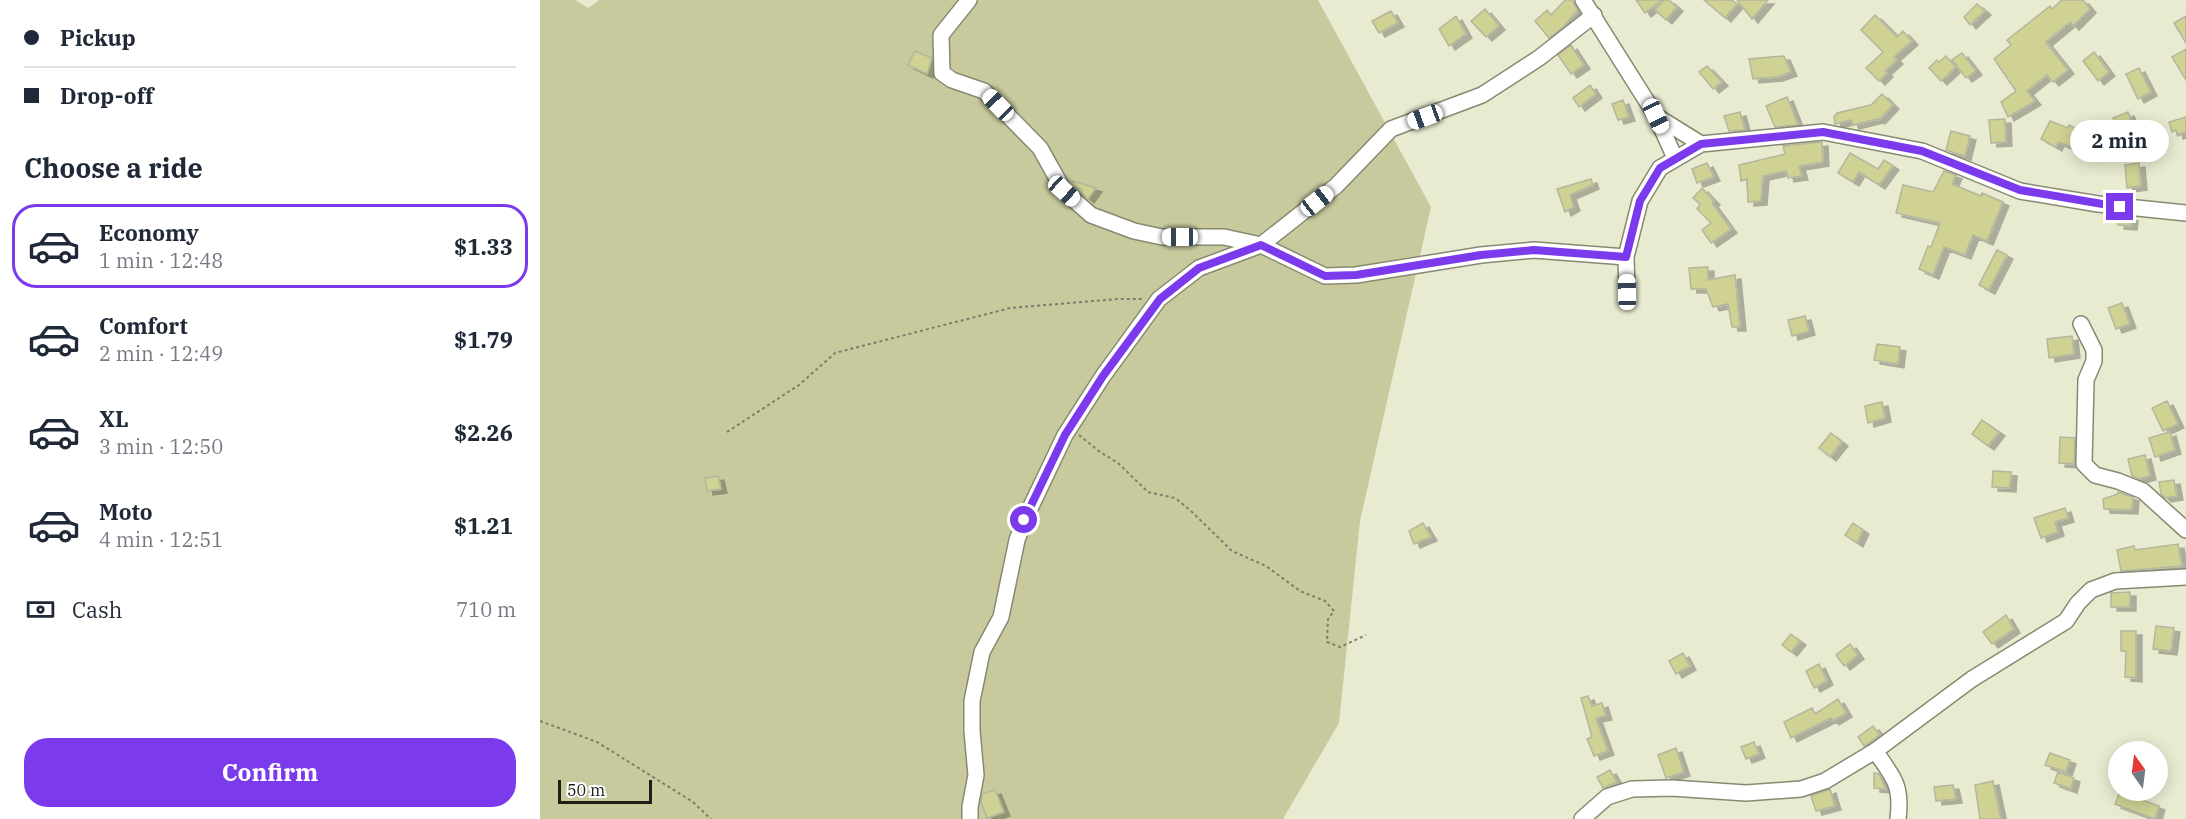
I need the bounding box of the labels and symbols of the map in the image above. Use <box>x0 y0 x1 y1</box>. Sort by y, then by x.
car <box>979 86 1017 124</box>
car <box>1640 96 1672 136</box>
car <box>1405 102 1445 132</box>
callout: 2 min <box>2070 120 2170 162</box>
car <box>1045 172 1083 210</box>
car <box>1297 183 1337 219</box>
route end <box>2106 193 2133 220</box>
car <box>1162 228 1198 246</box>
car <box>1618 274 1636 310</box>
route start <box>1010 506 1037 533</box>
north arrow <box>2108 741 2168 801</box>
scale bar <box>558 777 652 804</box>

